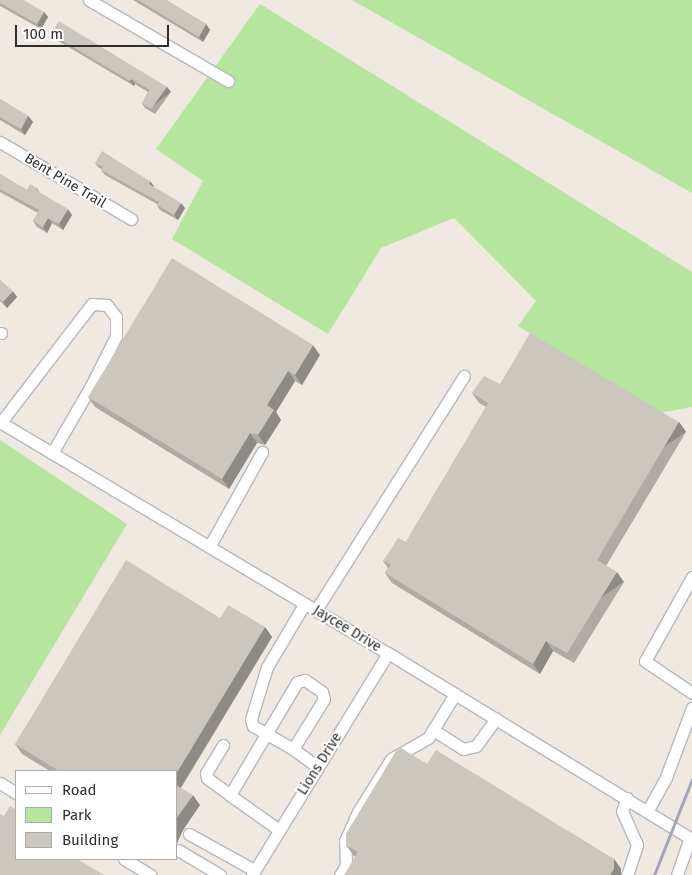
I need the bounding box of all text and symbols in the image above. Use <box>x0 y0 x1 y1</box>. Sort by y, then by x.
scale bar <box>18 15 171 47</box>
text: 100 m <box>23 25 63 43</box>
street label: Bent Pine Trail <box>21 150 109 212</box>
street label: Jaycee Drive <box>310 602 384 656</box>
street label: Lions Drive <box>294 730 346 798</box>
legend <box>15 770 178 860</box>
text: Road <box>62 781 97 799</box>
text: Park <box>62 806 92 824</box>
text: Building <box>62 831 118 849</box>

